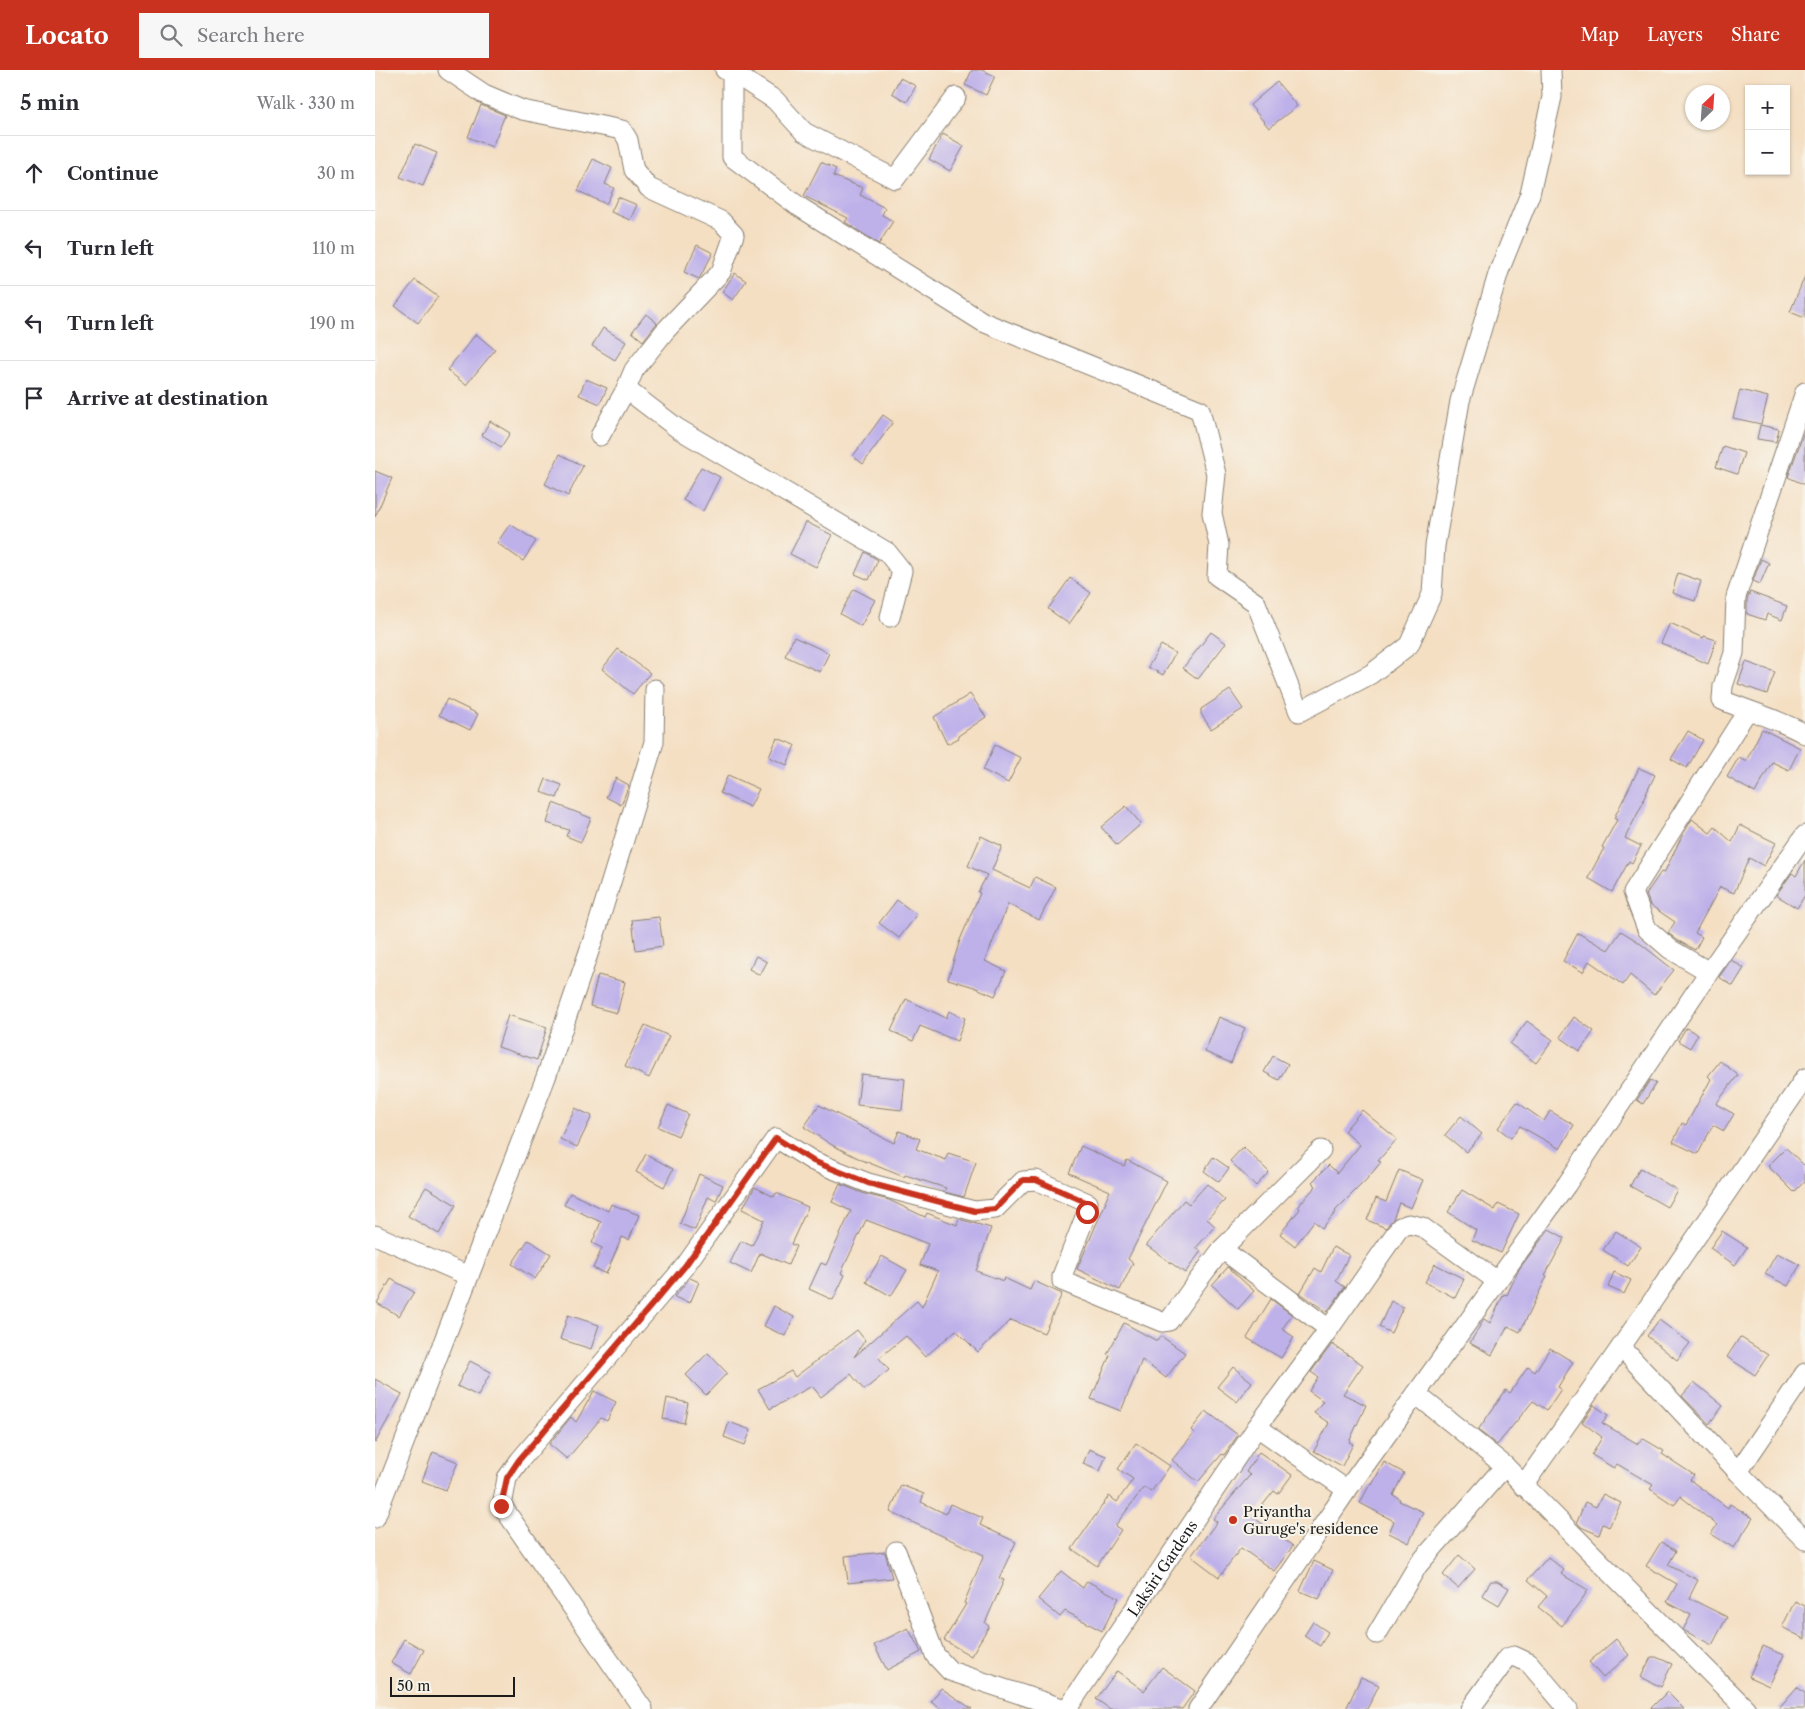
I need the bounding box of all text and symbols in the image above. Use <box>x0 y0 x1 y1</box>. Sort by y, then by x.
search box <box>139 13 489 58</box>
text: Locato <box>25 21 109 50</box>
icon: search <box>157 21 185 49</box>
text: Search here <box>197 24 305 47</box>
text: Map <box>1581 24 1619 46</box>
text: Layers <box>1647 24 1703 46</box>
text: Share <box>1731 24 1780 46</box>
north arrow <box>1685 85 1730 130</box>
map controls <box>1745 85 1790 175</box>
button: + <box>1745 85 1790 130</box>
text: 5 min <box>20 90 80 115</box>
text: Walk · 330 m <box>257 93 355 113</box>
button: − <box>1745 130 1790 175</box>
icon: ahead <box>20 159 48 187</box>
text: Continue <box>67 162 159 185</box>
text: 30 m <box>317 163 355 183</box>
icon: left <box>20 234 48 262</box>
text: Turn left <box>67 237 154 260</box>
text: 110 m <box>312 238 355 258</box>
icon: left <box>20 309 48 337</box>
text: Turn left <box>67 312 154 335</box>
text: 190 m <box>310 313 355 333</box>
icon: arrive <box>20 384 48 412</box>
text: Arrive at destination <box>67 387 268 410</box>
route start <box>1076 1201 1099 1224</box>
route end <box>490 1495 513 1518</box>
place label: Priyantha Guruge's residence <box>1243 1502 1378 1538</box>
marker: Priyantha Guruge's residence <box>1227 1514 1239 1526</box>
street label: Laksiri Gardens <box>1123 1516 1201 1620</box>
scale bar <box>390 1674 515 1697</box>
text: 50 m <box>397 1677 430 1695</box>

